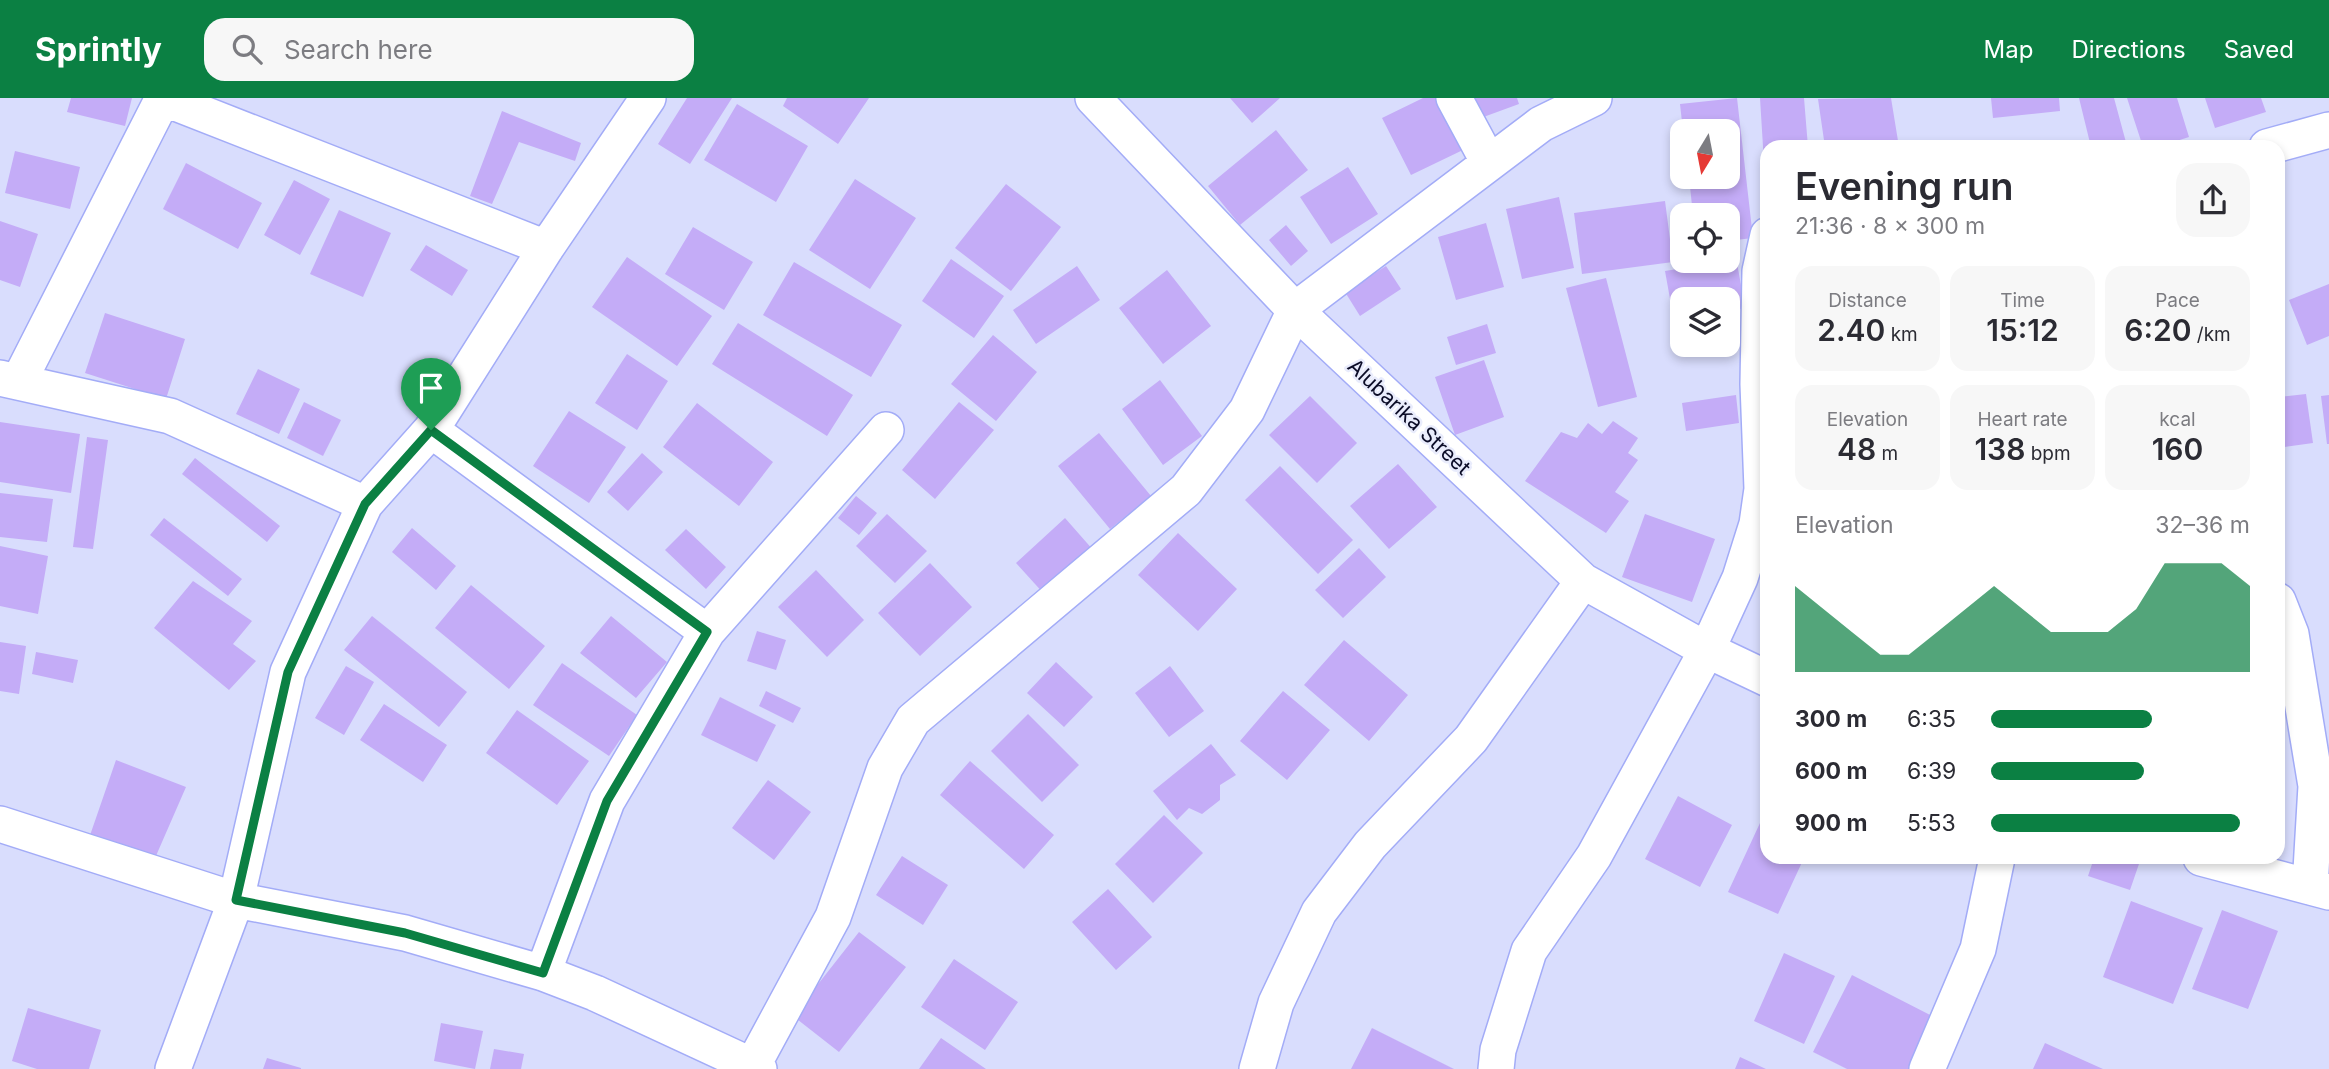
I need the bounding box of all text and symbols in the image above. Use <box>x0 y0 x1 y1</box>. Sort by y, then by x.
search box <box>204 18 694 81</box>
text: Sprintly <box>35 29 162 69</box>
icon: search <box>228 30 266 68</box>
text: Search here <box>284 34 433 65</box>
text: Map <box>1984 35 2033 64</box>
text: Directions <box>2071 35 2186 64</box>
text: Saved <box>2224 35 2294 64</box>
north arrow <box>1670 119 1740 189</box>
map controls <box>1670 119 1740 357</box>
text: Evening run <box>1795 163 2013 209</box>
button: share <box>2176 163 2250 237</box>
button: locate <box>1670 203 1740 273</box>
text: 21:36 · 8 × 300 m <box>1795 212 1985 240</box>
button: layers <box>1670 287 1740 357</box>
text: Distance <box>1828 289 1907 312</box>
text: Time <box>2000 289 2045 312</box>
text: Pace <box>2155 289 2200 312</box>
text: 2.40 <box>1817 312 1885 348</box>
text: 15:12 <box>1986 312 2059 348</box>
text: 6:20 <box>2124 312 2191 348</box>
text: km <box>1885 323 1918 346</box>
text: /km <box>2191 323 2231 346</box>
street label: Alubarika Street <box>1343 353 1476 480</box>
pin <box>401 358 461 430</box>
icon: arrive <box>412 369 450 407</box>
text: Elevation <box>1827 408 1908 431</box>
text: Heart rate <box>1978 408 2068 431</box>
text: kcal <box>2159 408 2196 431</box>
text: 48 <box>1837 431 1876 467</box>
text: 138 <box>1974 431 2025 467</box>
text: 160 <box>2152 431 2203 467</box>
text: m <box>1876 442 1898 465</box>
text: bpm <box>2025 442 2071 465</box>
text: Elevation <box>1795 511 1894 539</box>
text: 32–36 m <box>2155 511 2250 539</box>
text: 300 m <box>1795 705 1867 733</box>
text: 6:35 <box>1907 705 1956 733</box>
text: 600 m <box>1795 757 1867 785</box>
text: 6:39 <box>1907 757 1956 785</box>
text: 900 m <box>1795 809 1867 837</box>
text: 5:53 <box>1907 809 1956 837</box>

